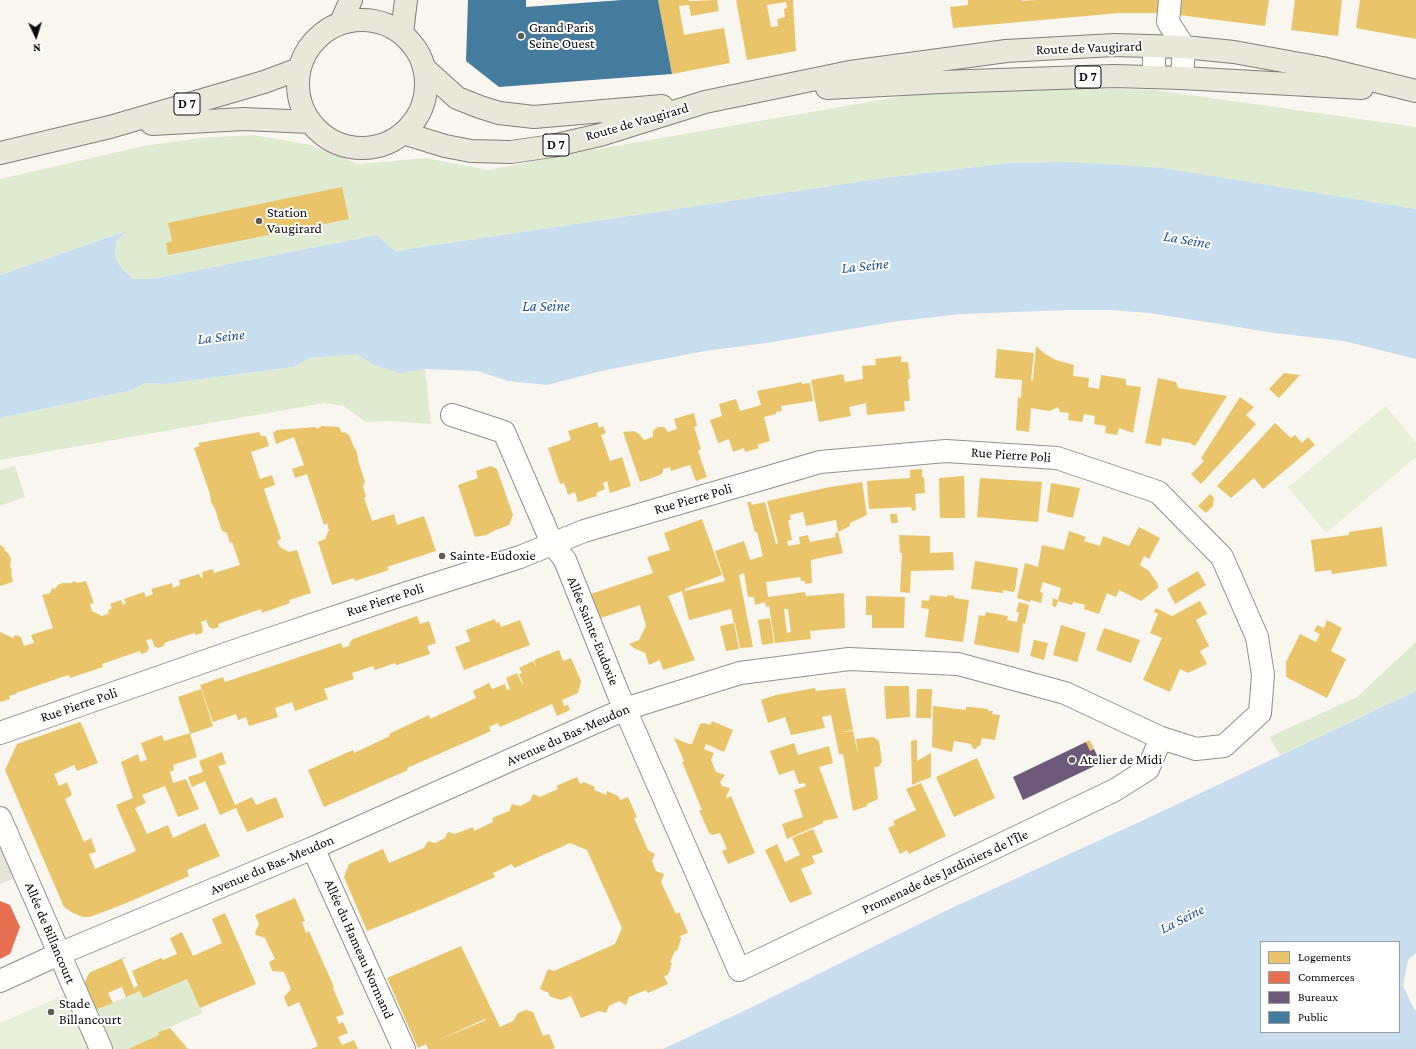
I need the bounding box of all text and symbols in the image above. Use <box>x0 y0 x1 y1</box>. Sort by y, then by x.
north arrow <box>16 16 56 56</box>
place label: Grand Paris Seine Ouest <box>529 20 595 52</box>
marker: Grand Paris Seine Ouest <box>516 31 526 41</box>
street label: Route de Vaugirard <box>1036 38 1142 58</box>
text: N <box>33 42 41 54</box>
road number: D 7 <box>1075 66 1101 88</box>
road number: D 7 <box>174 93 200 115</box>
street label: Route de Vaugirard <box>584 99 690 145</box>
road number: D 7 <box>543 134 569 156</box>
place label: Station Vaugirard <box>267 205 322 238</box>
marker: Station Vaugirard <box>254 216 264 226</box>
water label: La Seine <box>1162 227 1212 253</box>
water label: La Seine <box>840 255 890 277</box>
water label: La Seine <box>522 297 570 315</box>
water label: La Seine <box>196 326 246 348</box>
street label: Rue Pierre Poli <box>970 444 1052 466</box>
street label: Rue Pierre Poli <box>652 480 734 518</box>
place label: Sainte-Eudoxie <box>450 548 536 564</box>
marker: Sainte-Eudoxie <box>437 551 447 561</box>
street label: Allée Sainte-Eudoxie <box>564 574 622 688</box>
street label: Rue Pierre Poli <box>344 580 426 620</box>
street label: Rue Pierre Poli <box>38 684 120 726</box>
street label: Avenue du Bas-Meudon <box>504 700 632 770</box>
place label: Atelier de Midi <box>1080 752 1162 768</box>
marker: Atelier de Midi <box>1067 755 1077 765</box>
street label: Promenade des Jardiniers de l'Île <box>859 826 1031 918</box>
street label: Avenue du Bas-Meudon <box>207 831 337 899</box>
street label: Allée du Hameau Normand <box>321 877 397 1021</box>
street label: Allée de Billancourt <box>21 880 79 986</box>
water label: La Seine <box>1157 900 1207 938</box>
legend <box>1260 941 1400 1033</box>
text: Logements <box>1298 950 1351 964</box>
text: Commerces <box>1298 970 1354 984</box>
text: Bureaux <box>1298 990 1338 1004</box>
place label: Stade Billancourt <box>59 996 121 1028</box>
marker: Stade Billancourt <box>46 1007 56 1017</box>
text: Public <box>1298 1010 1328 1024</box>

